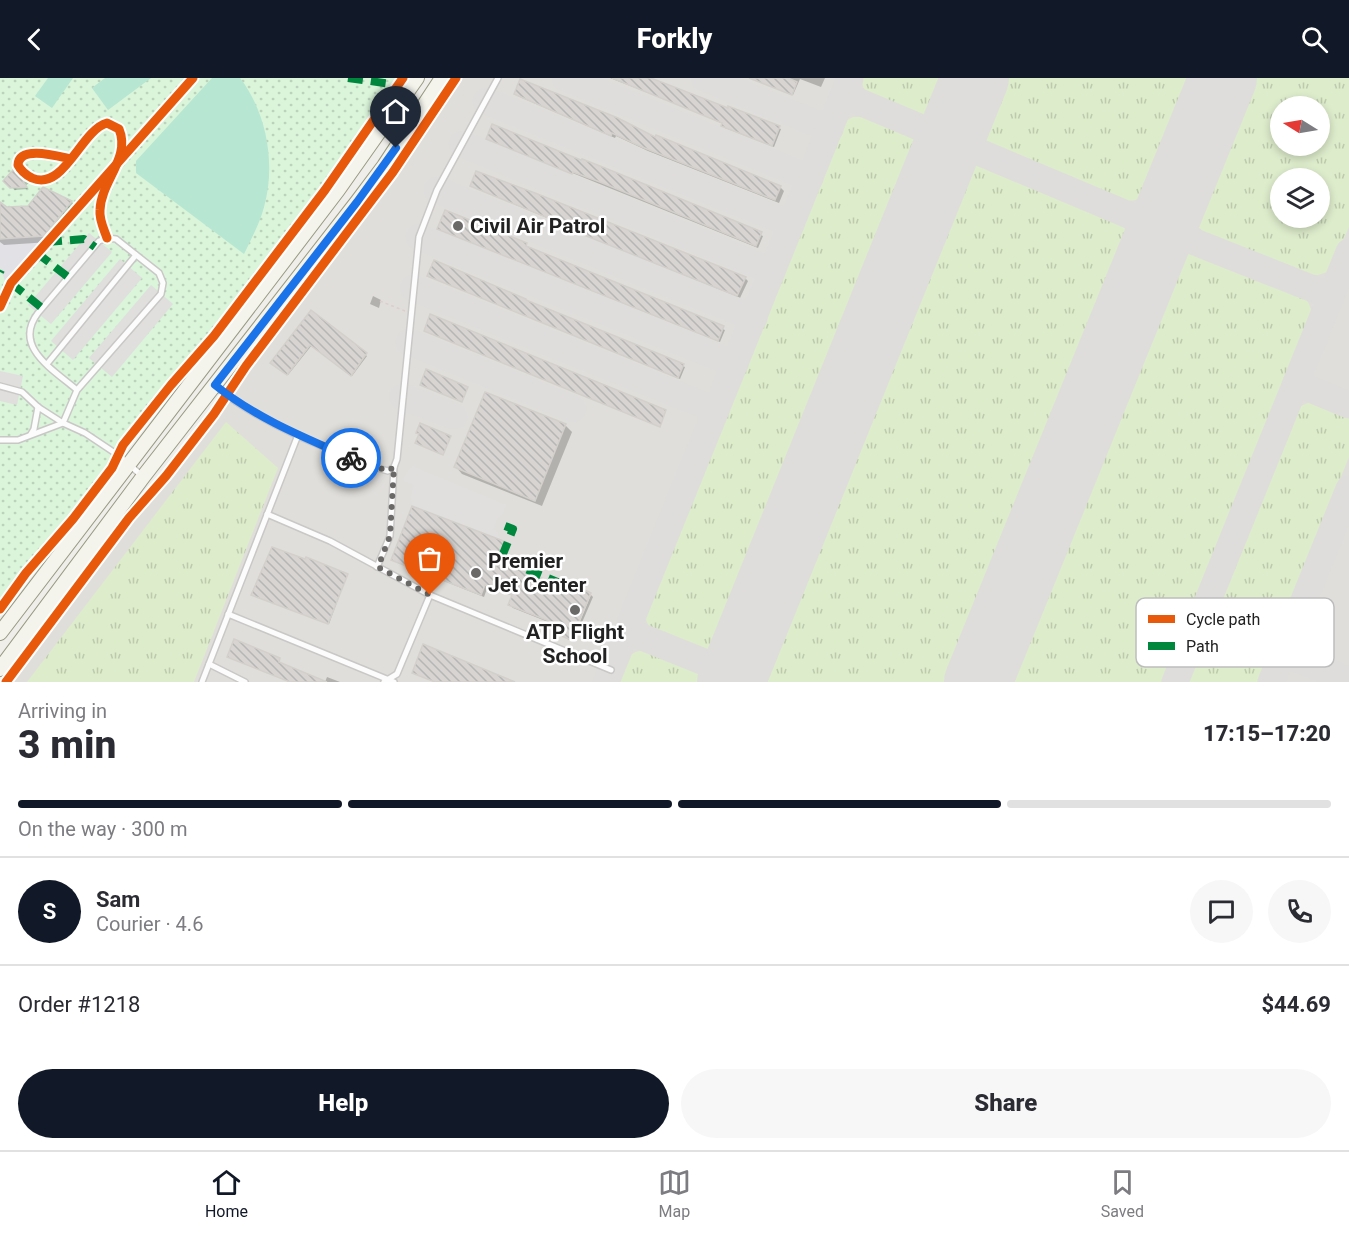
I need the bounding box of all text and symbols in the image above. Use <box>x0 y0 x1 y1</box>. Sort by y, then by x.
icon: back <box>18 23 51 56</box>
text: Forkly <box>637 23 712 55</box>
icon: search <box>1298 23 1331 56</box>
pin <box>370 86 421 148</box>
icon: home <box>379 95 412 128</box>
north arrow <box>1270 96 1330 156</box>
map controls <box>1270 96 1330 228</box>
button: layers <box>1270 168 1330 228</box>
place label: Civil Air Patrol <box>470 214 605 238</box>
marker: Civil Air Patrol <box>451 219 465 233</box>
courier <box>321 428 381 488</box>
icon: bike <box>335 442 368 475</box>
pin <box>404 533 455 595</box>
icon: bag <box>413 542 446 575</box>
place label: Premier Jet Center <box>488 549 587 597</box>
marker: Premier Jet Center <box>469 566 483 580</box>
legend <box>1136 598 1334 667</box>
marker: ATP Flight School <box>568 603 582 617</box>
text: Cycle path <box>1186 610 1260 629</box>
place label: ATP Flight School <box>526 620 624 668</box>
text: Path <box>1186 637 1219 656</box>
text: Arriving in <box>18 699 107 723</box>
text: 17:15–17:20 <box>1203 721 1331 746</box>
text: 3 min <box>18 722 116 768</box>
text: On the way · 300 m <box>18 817 187 841</box>
button: chat <box>1190 880 1253 943</box>
button: phone <box>1268 880 1331 943</box>
text: Sam <box>96 887 140 912</box>
text: S <box>43 899 56 924</box>
text: Courier · 4.6 <box>96 912 203 936</box>
text: Order #1218 <box>18 992 140 1017</box>
text: $44.69 <box>1262 992 1331 1017</box>
button: Help <box>18 1069 669 1138</box>
button: Share <box>681 1069 1331 1138</box>
tab: Home <box>205 1166 248 1221</box>
tab: Map <box>658 1166 691 1221</box>
tab: Saved <box>1101 1166 1144 1221</box>

